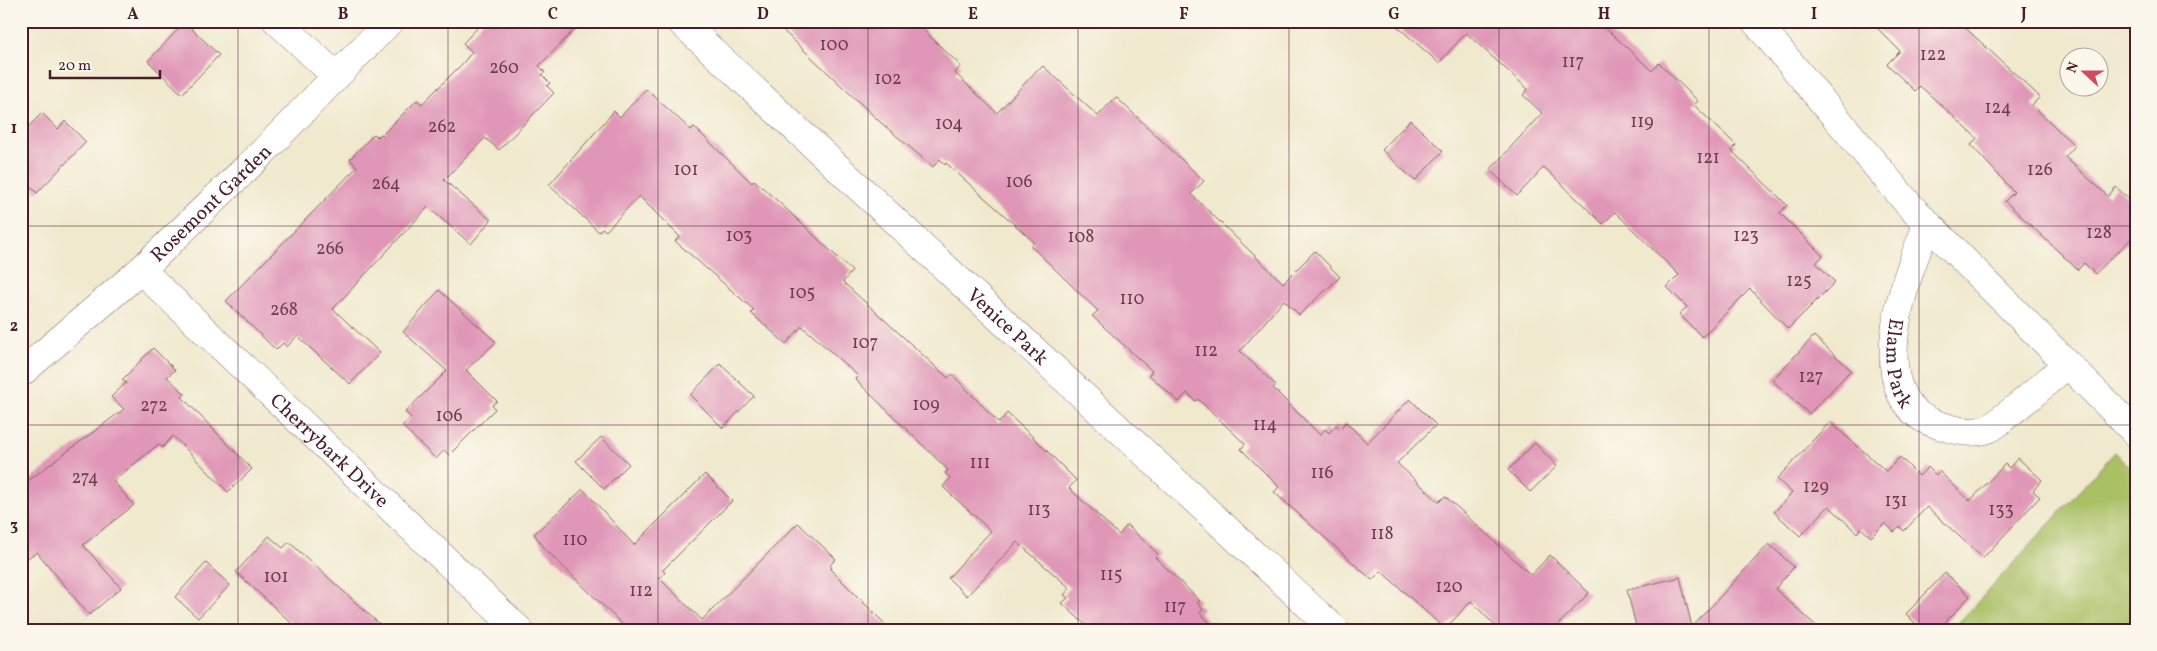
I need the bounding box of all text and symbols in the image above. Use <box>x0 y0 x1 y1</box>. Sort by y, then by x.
text: A <box>127 4 139 26</box>
text: B <box>338 4 349 26</box>
text: C <box>548 4 558 26</box>
text: D <box>757 4 769 26</box>
text: E <box>968 4 978 26</box>
text: F <box>1179 4 1189 26</box>
text: G <box>1388 4 1400 26</box>
text: H <box>1598 4 1610 26</box>
text: I <box>1811 4 1817 26</box>
text: J <box>2020 4 2027 26</box>
house number: 100 <box>820 33 849 58</box>
house number: 122 <box>1920 43 1946 68</box>
scale bar <box>50 48 160 80</box>
north arrow <box>2060 48 2110 98</box>
house number: 117 <box>1562 50 1584 75</box>
text: 20 m <box>58 56 91 77</box>
house number: 260 <box>489 56 519 81</box>
text: N <box>2063 60 2084 76</box>
house number: 102 <box>874 67 902 92</box>
house number: 124 <box>1985 96 2011 121</box>
house number: 119 <box>1630 110 1654 135</box>
house number: 104 <box>935 112 963 137</box>
house number: 262 <box>428 115 456 140</box>
text: 1 <box>11 118 17 140</box>
street label: Rosemont Garden <box>145 139 279 269</box>
house number: 121 <box>1696 146 1720 171</box>
house number: 101 <box>674 158 698 183</box>
house number: 126 <box>2027 158 2053 183</box>
house number: 106 <box>1005 170 1033 195</box>
house number: 264 <box>372 172 400 197</box>
house number: 128 <box>2086 221 2112 246</box>
house number: 103 <box>726 224 752 249</box>
house number: 123 <box>1733 224 1759 249</box>
house number: 108 <box>1068 225 1094 250</box>
house number: 266 <box>316 237 344 262</box>
house number: 125 <box>1786 269 1812 294</box>
house number: 105 <box>789 281 815 306</box>
street label: Venice Park <box>960 282 1054 373</box>
house number: 110 <box>1120 287 1145 312</box>
house number: 268 <box>270 298 298 323</box>
text: 2 <box>10 316 18 338</box>
street label: Elam Park <box>1877 316 1918 415</box>
house number: 107 <box>852 331 878 356</box>
house number: 112 <box>1194 339 1218 364</box>
house number: 127 <box>1799 365 1823 390</box>
street label: Cherrybark Drive <box>263 388 394 515</box>
house number: 109 <box>912 393 940 418</box>
house number: 272 <box>140 394 168 419</box>
house number: 106 <box>435 404 463 429</box>
house number: 114 <box>1253 413 1277 438</box>
house number: 111 <box>970 451 990 476</box>
house number: 116 <box>1310 461 1334 486</box>
house number: 274 <box>72 466 98 491</box>
house number: 129 <box>1803 475 1829 500</box>
house number: 131 <box>1884 489 1908 514</box>
house number: 113 <box>1027 498 1051 523</box>
house number: 133 <box>1988 498 2014 523</box>
text: 3 <box>10 515 18 537</box>
house number: 118 <box>1370 522 1394 547</box>
house number: 110 <box>563 528 588 553</box>
house number: 115 <box>1100 563 1122 588</box>
house number: 101 <box>264 565 288 590</box>
house number: 120 <box>1435 575 1463 600</box>
house number: 112 <box>629 579 653 604</box>
house number: 117 <box>1164 595 1186 620</box>

